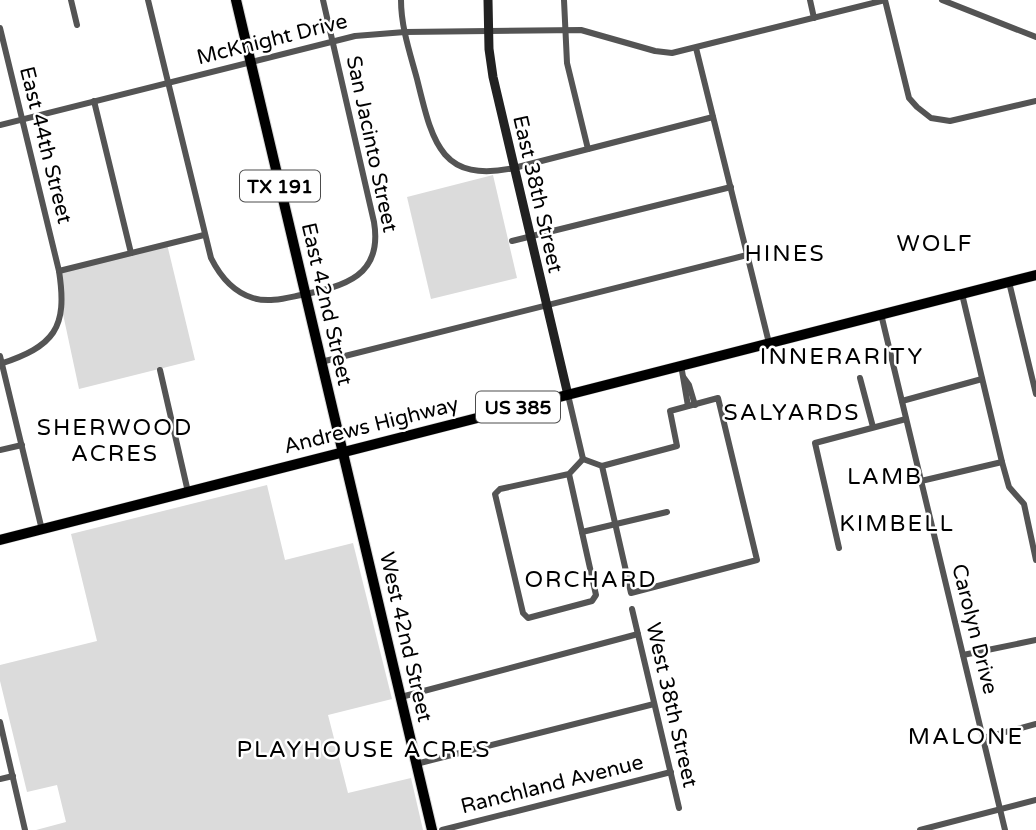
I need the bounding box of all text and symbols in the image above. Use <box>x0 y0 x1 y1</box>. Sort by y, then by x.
street label: McKnight Drive <box>194 9 350 70</box>
street label: San Jacinto Street <box>341 54 402 235</box>
street label: East 44th Street <box>14 64 77 226</box>
street label: East 38th Street <box>507 113 568 275</box>
road number: TX 191 <box>240 170 320 202</box>
street label: East 42nd Street <box>296 220 357 388</box>
district label: WOLF <box>896 230 974 258</box>
district label: HINES <box>744 240 826 268</box>
district label: INNERARITY <box>760 343 924 371</box>
street label: Andrews Highway <box>281 392 461 459</box>
road number: US 385 <box>476 392 560 422</box>
district label: SALYARDS <box>724 399 860 427</box>
district label: SHERWOOD ACRES <box>37 414 193 468</box>
district label: LAMB <box>847 463 923 491</box>
district label: KIMBELL <box>839 510 955 538</box>
street label: West 42nd Street <box>374 550 437 724</box>
street label: Carolyn Drive <box>946 561 1003 697</box>
district label: ORCHARD <box>524 566 658 594</box>
street label: West 38th Street <box>640 620 703 790</box>
district label: MALONE <box>908 723 1024 751</box>
district label: PLAYHOUSE ACRES <box>236 736 492 764</box>
street label: Ranchland Avenue <box>458 750 646 819</box>

